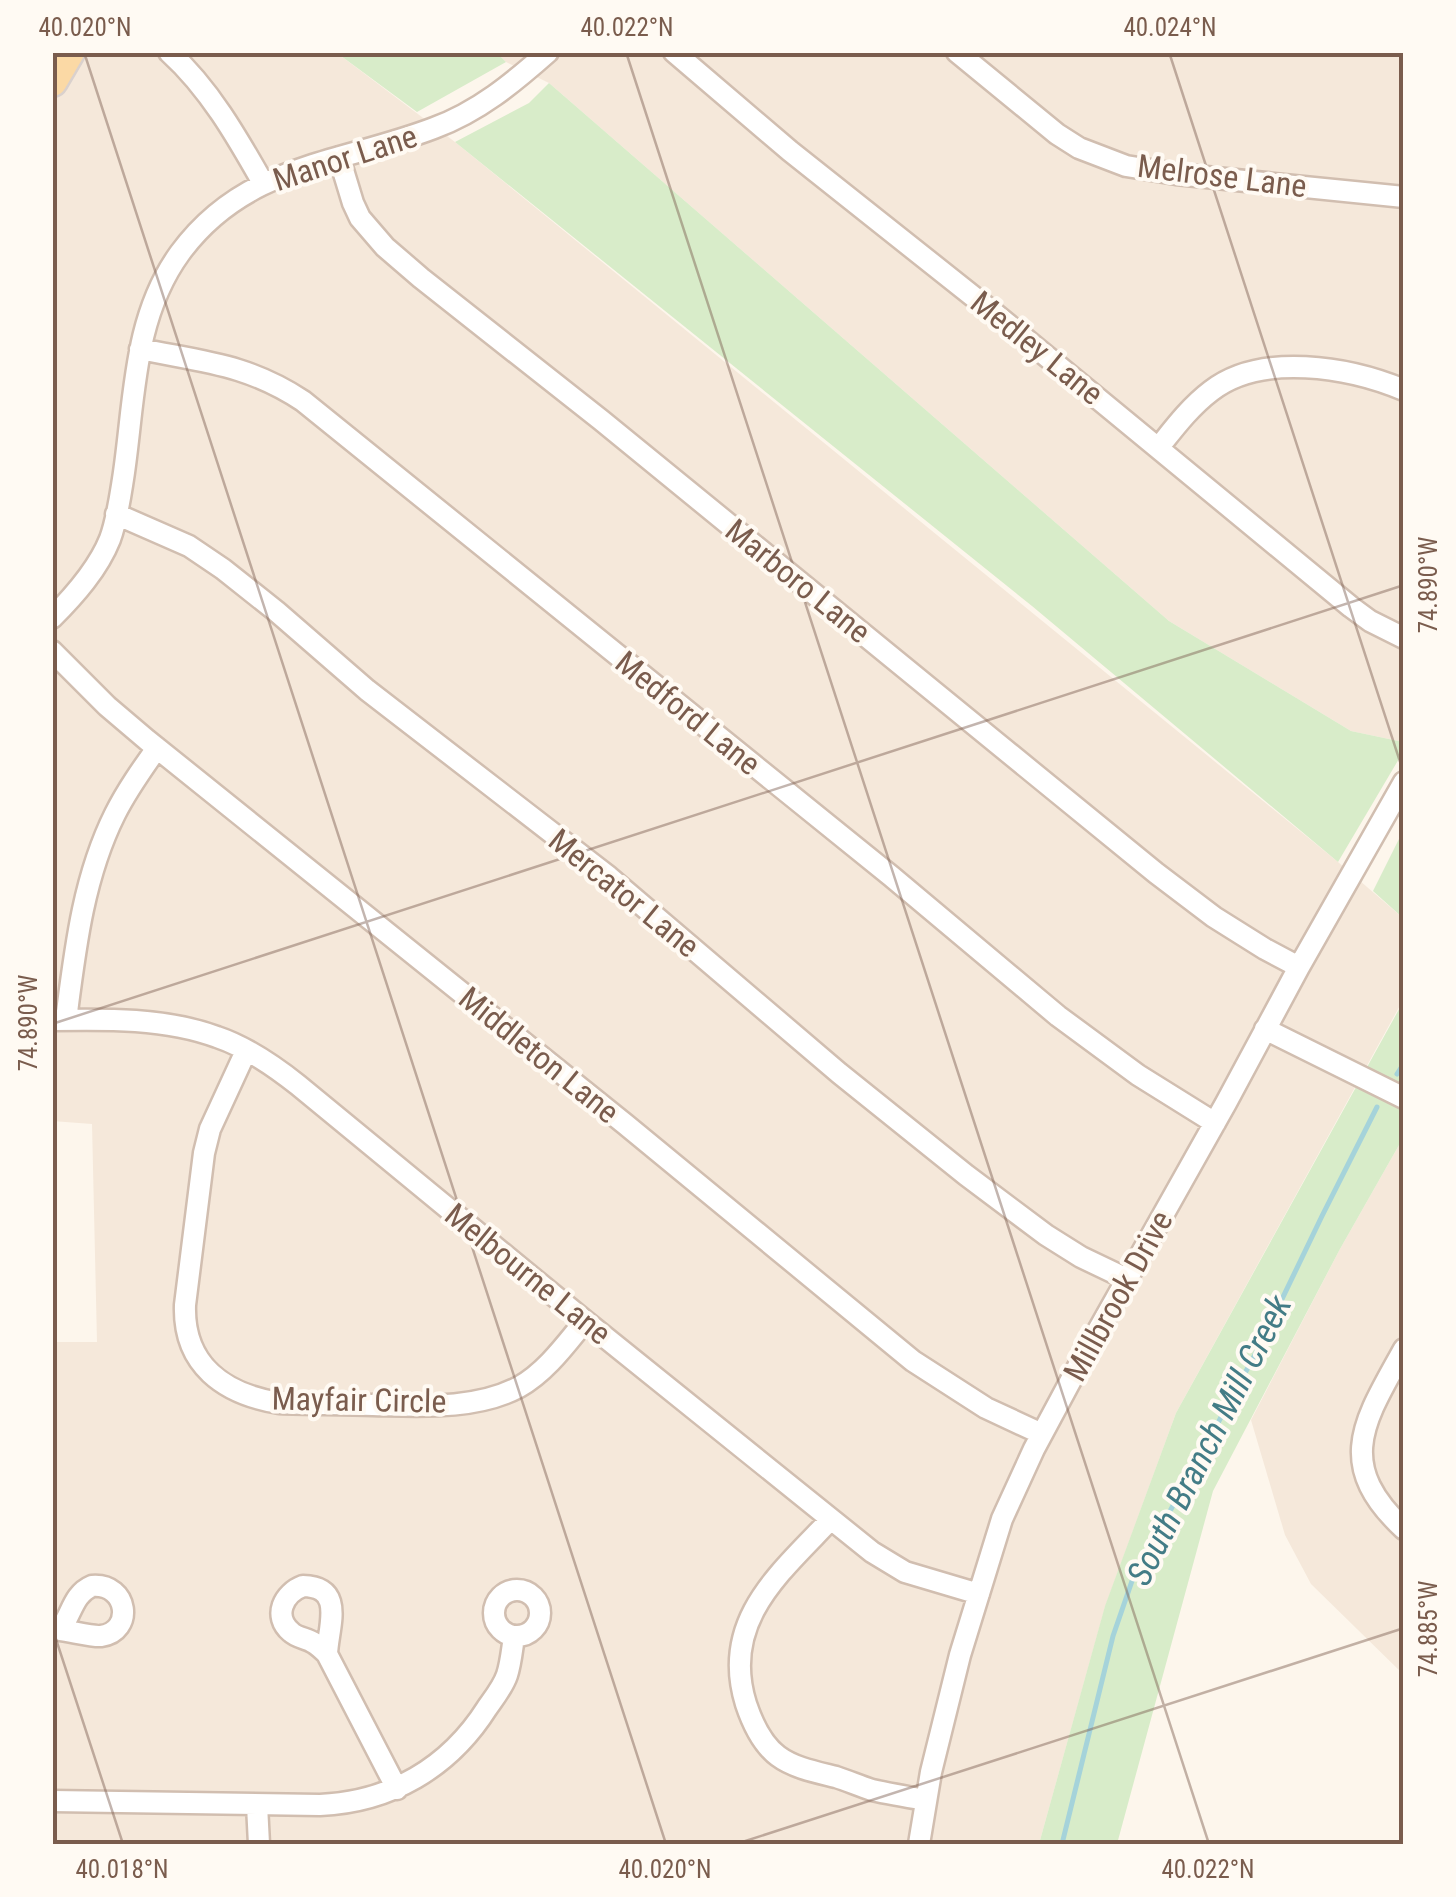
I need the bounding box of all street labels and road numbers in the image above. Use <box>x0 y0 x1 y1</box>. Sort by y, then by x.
street label: Manor Lane <box>268 117 422 199</box>
street label: Melrose Lane <box>1135 147 1309 205</box>
street label: Medley Lane <box>963 283 1111 413</box>
street label: Marboro Lane <box>718 511 878 651</box>
street label: Medford Lane <box>608 643 768 783</box>
street label: Mercator Lane <box>541 821 707 965</box>
street label: Middleton Lane <box>451 979 627 1131</box>
street label: Melbourne Lane <box>437 1196 619 1352</box>
street label: Millbrook Drive <box>1056 1204 1180 1388</box>
street label: Mayfair Circle <box>271 1379 447 1421</box>

